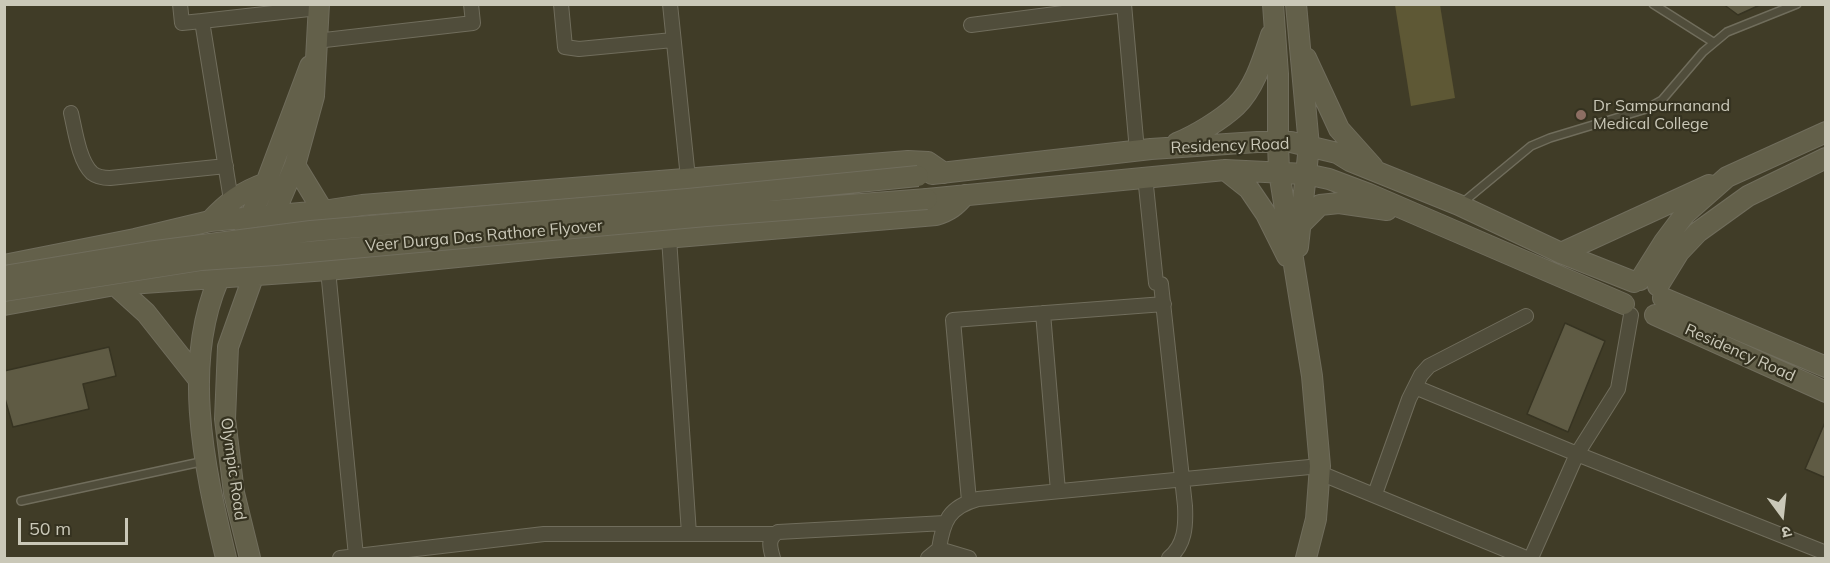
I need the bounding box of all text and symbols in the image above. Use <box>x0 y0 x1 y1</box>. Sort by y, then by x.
place label: Dr Sampurnanand Medical College <box>1593 96 1730 134</box>
marker: Dr Sampurnanand Medical College <box>1574 108 1588 122</box>
street label: Residency Road <box>1170 134 1290 158</box>
street label: Veer Durga Das Rathore Flyover <box>365 216 603 256</box>
street label: Residency Road <box>1682 320 1798 386</box>
street label: Olympic Road <box>216 416 250 522</box>
north arrow <box>1752 485 1812 545</box>
scale bar <box>21 506 130 544</box>
text: 50 m <box>29 517 71 540</box>
text: उ <box>1780 522 1794 543</box>

